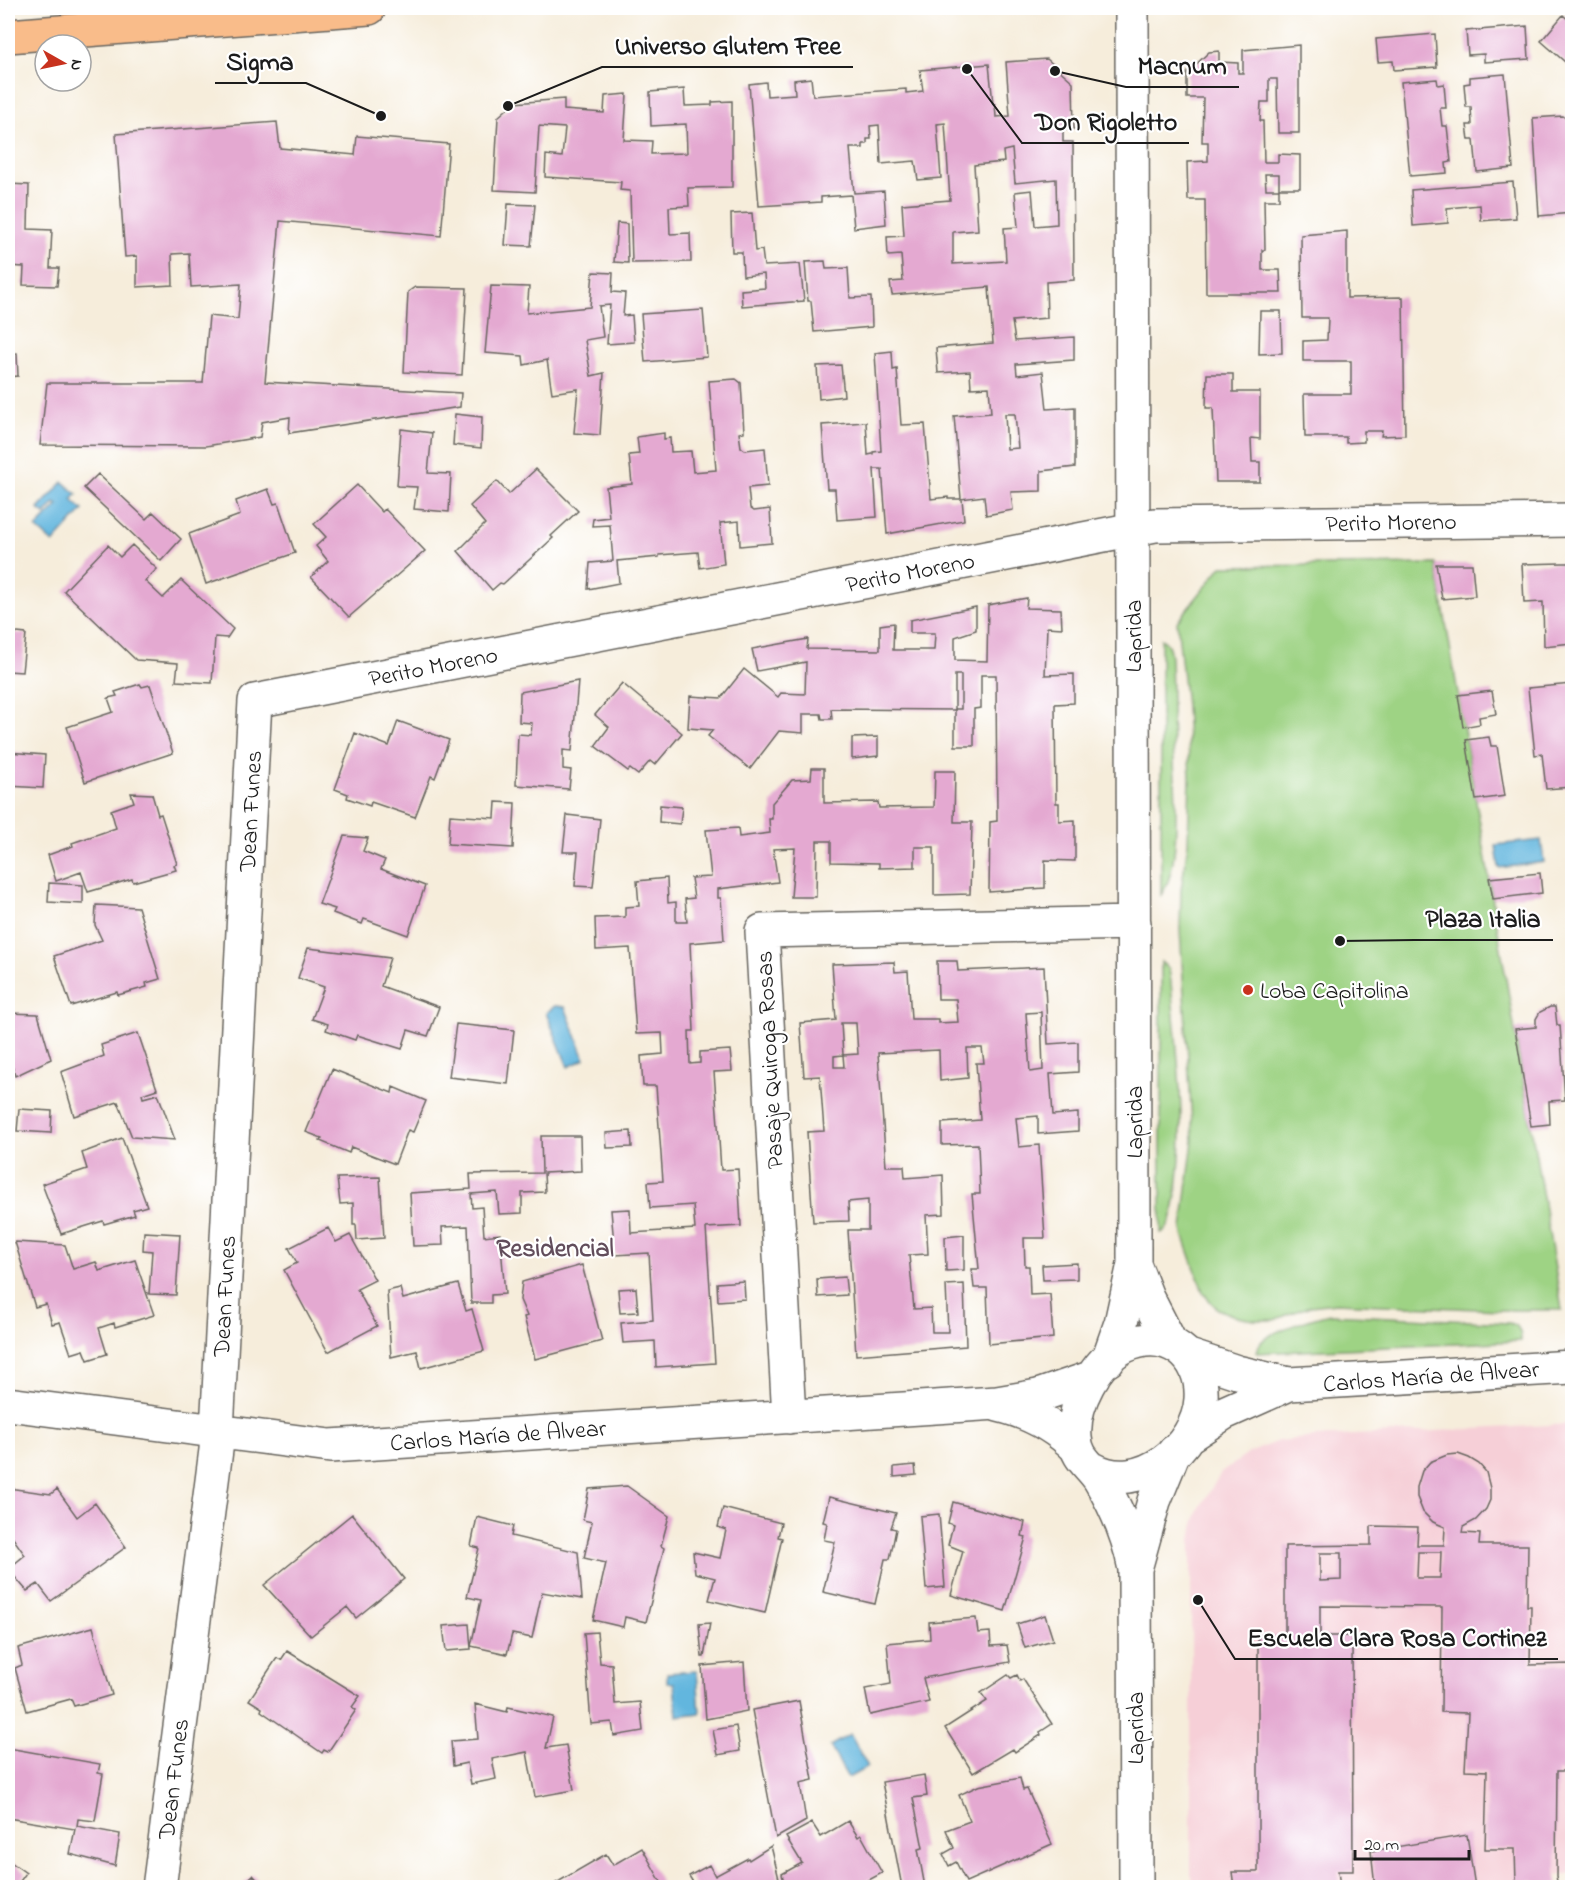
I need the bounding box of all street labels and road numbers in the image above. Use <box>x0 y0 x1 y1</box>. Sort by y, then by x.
street label: Perito Moreno <box>1325 506 1457 543</box>
street label: Perito Moreno <box>843 545 978 604</box>
street label: Laprida <box>1118 599 1153 673</box>
street label: Perito Moreno <box>366 639 501 698</box>
street label: Dean Funes <box>232 750 273 874</box>
street label: Pasaje Quiroga Rosas <box>748 950 795 1170</box>
street label: Laprida <box>1119 1085 1154 1159</box>
street label: Dean Funes <box>206 1235 247 1359</box>
street label: Carlos María de Alvear <box>1322 1353 1541 1404</box>
street label: Carlos María de Alvear <box>389 1412 608 1463</box>
street label: Laprida <box>1120 1691 1155 1765</box>
street label: Dean Funes <box>151 1717 200 1843</box>

